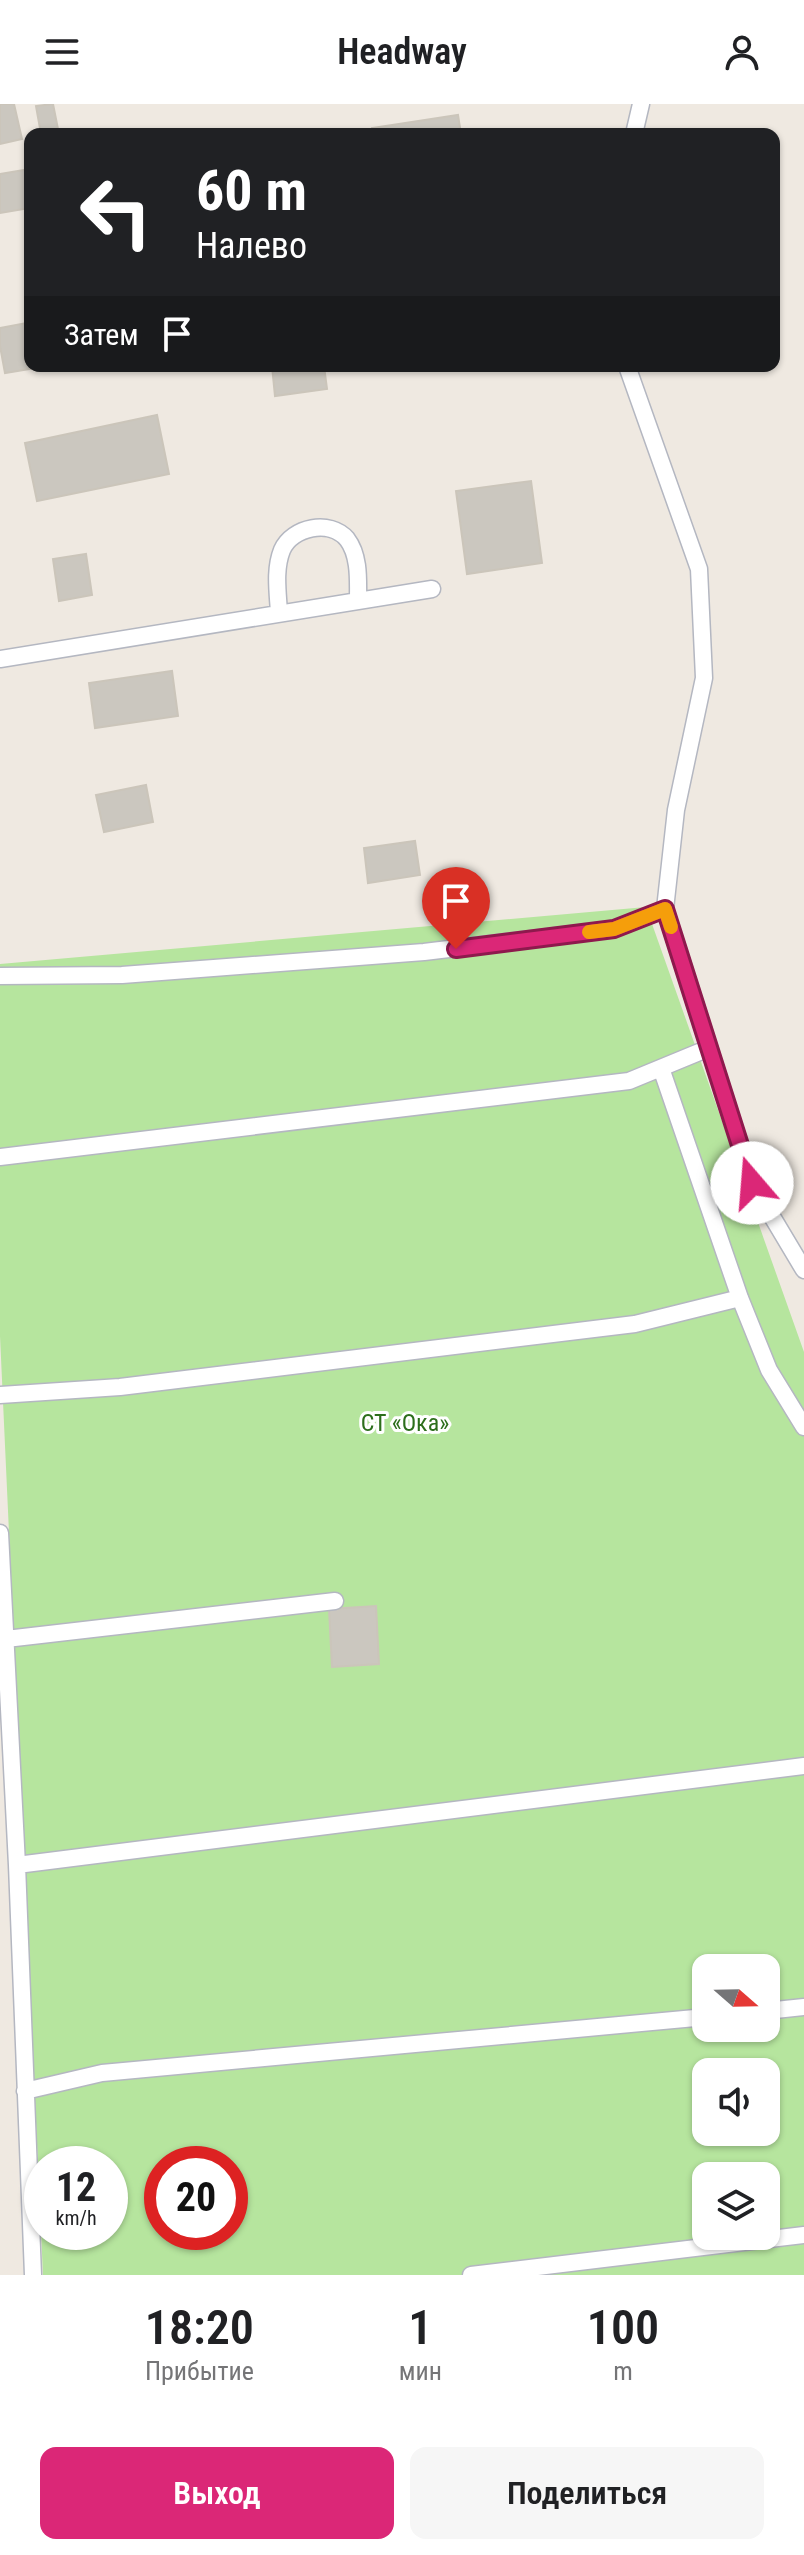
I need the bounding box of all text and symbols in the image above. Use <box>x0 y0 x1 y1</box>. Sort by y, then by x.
icon: menu <box>40 30 84 74</box>
icon: person <box>720 30 764 74</box>
text: Headway <box>337 31 467 73</box>
text: 60 m <box>196 158 307 224</box>
icon: left <box>64 160 168 264</box>
text: Налево <box>196 225 307 267</box>
icon: arrive <box>155 312 199 356</box>
text: Затем <box>64 317 139 352</box>
pin <box>422 867 490 949</box>
icon: arrive <box>434 879 478 923</box>
position arrow <box>710 1141 794 1225</box>
park label: СТ «Ока» <box>361 1409 449 1437</box>
north arrow <box>692 1954 780 2042</box>
map controls <box>692 1954 780 2250</box>
button: sound <box>692 2058 780 2146</box>
speed limit sign: 20 <box>144 2146 248 2250</box>
button: layers <box>692 2162 780 2250</box>
text: 12 <box>56 2164 96 2211</box>
text: km/h <box>55 2206 97 2230</box>
text: 18:20 <box>145 2299 254 2356</box>
text: 1 <box>408 2299 432 2356</box>
text: 100 <box>587 2299 659 2356</box>
text: Прибытие <box>145 2356 254 2386</box>
text: мин <box>399 2356 442 2386</box>
text: m <box>613 2356 633 2386</box>
button: Выход <box>40 2447 394 2539</box>
button: Поделиться <box>410 2447 764 2539</box>

